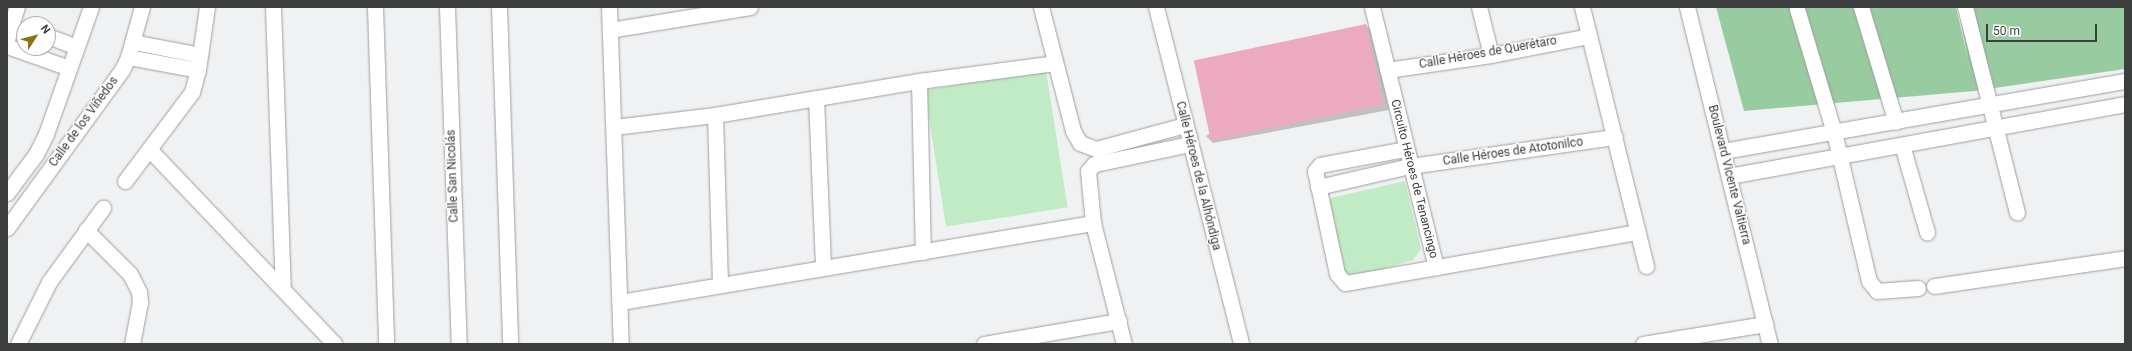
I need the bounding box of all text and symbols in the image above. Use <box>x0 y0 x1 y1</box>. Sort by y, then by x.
north arrow <box>16 16 56 56</box>
scale bar <box>1988 16 2099 42</box>
text: N <box>38 22 53 36</box>
text: 50 m <box>1993 24 2020 38</box>
street label: Calle Héroes de Querétaro <box>1418 34 1558 72</box>
street label: Calle de los Viñedos <box>46 74 122 170</box>
street label: Circuito Héroes de Tenancingo <box>1387 98 1441 260</box>
street label: Calle Héroes de la Alhóndiga <box>1172 100 1224 252</box>
street label: Boulevard Vicente Valtierra <box>1705 104 1753 246</box>
street label: Calle San Nicolás <box>444 129 462 223</box>
street label: Calle Héroes de Atotonilco <box>1442 135 1584 169</box>

